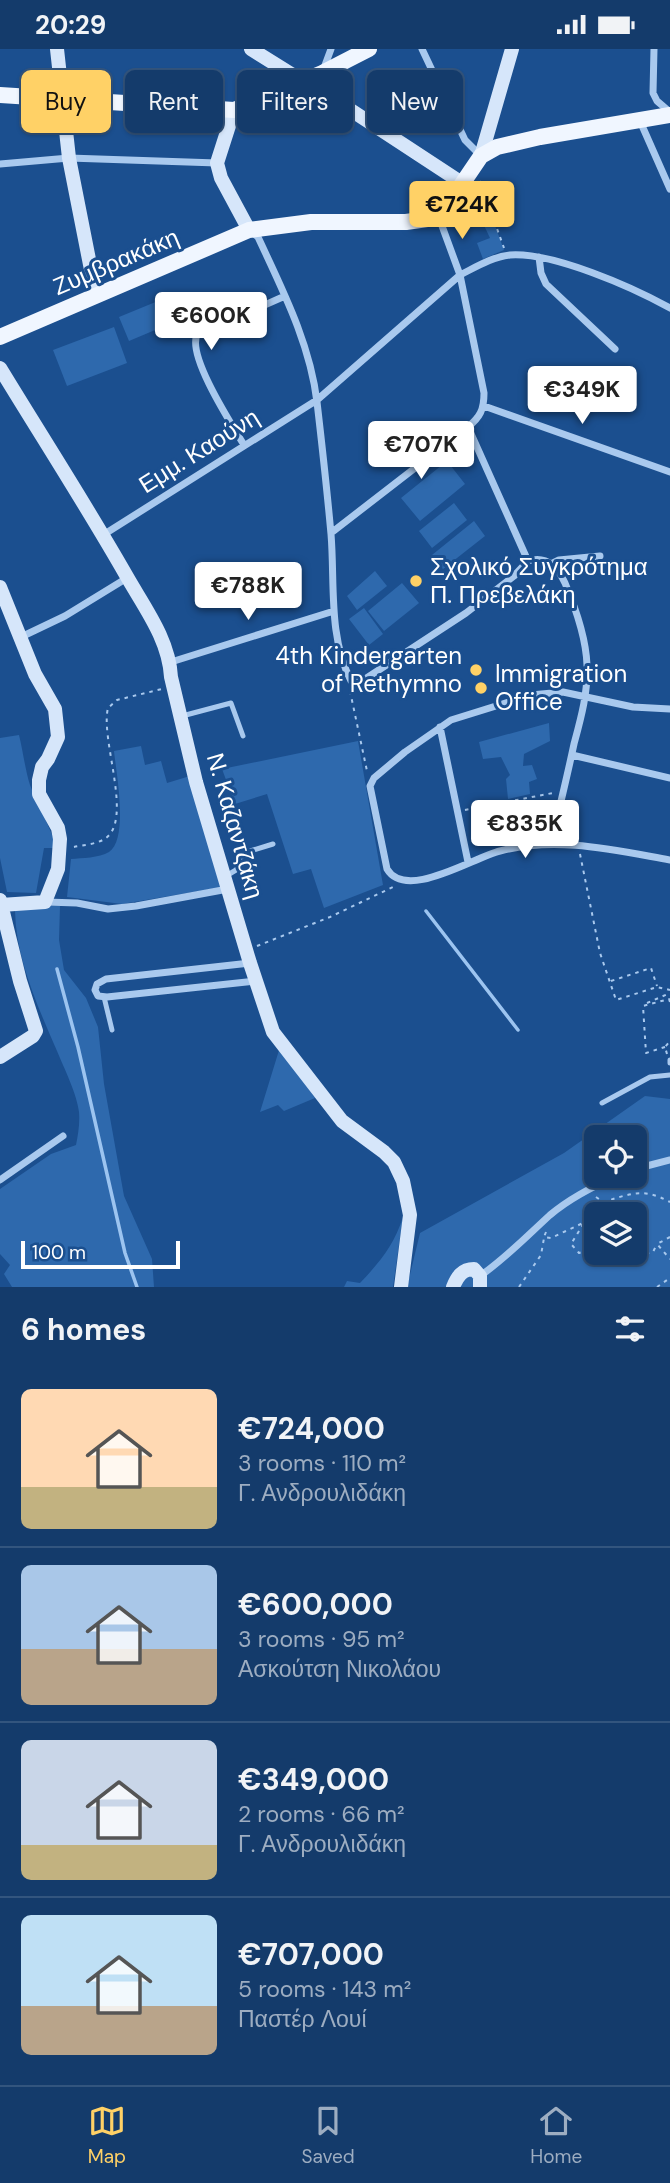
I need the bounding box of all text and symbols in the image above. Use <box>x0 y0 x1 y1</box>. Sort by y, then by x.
text: 20:29 <box>35 8 106 42</box>
chip: Buy <box>21 70 111 133</box>
chip: Rent <box>125 70 223 133</box>
chip: Filters <box>237 70 353 133</box>
chip: New <box>367 70 463 133</box>
pin: €724K <box>413 181 511 241</box>
text: €724K <box>425 189 499 219</box>
street label: Ζυμβρακάκη <box>48 221 183 302</box>
pin: €600K <box>162 293 260 352</box>
text: €600K <box>171 300 251 330</box>
pin: €349K <box>533 367 631 426</box>
text: €349K <box>544 374 620 404</box>
street label: Εμμ. Καούνη <box>133 401 265 500</box>
pin: €707K <box>372 421 470 481</box>
text: €707K <box>384 429 458 459</box>
place label: Σχολικό Συγκρότημα Π. Πρεβελάκη <box>430 551 648 610</box>
pin: €788K <box>199 563 297 622</box>
text: €788K <box>211 570 285 600</box>
marker: Σχολικό Συγκρότημα Π. Πρεβελάκη <box>408 573 424 589</box>
place label: 4th Kindergarten of Rethymno <box>275 640 462 699</box>
place label: Immigration Office <box>495 658 627 717</box>
marker: 4th Kindergarten of Rethymno <box>468 662 484 678</box>
marker: Immigration Office <box>473 680 489 696</box>
street label: Ν. Καζαντζάκη <box>200 749 271 902</box>
pin: €835K <box>476 801 574 860</box>
text: €835K <box>487 808 563 838</box>
map controls <box>584 1125 647 1265</box>
button: locate <box>584 1125 647 1188</box>
button: layers <box>584 1202 647 1265</box>
scale bar <box>21 1238 180 1270</box>
text: 100 m <box>32 1240 86 1265</box>
text: 6 homes <box>21 1310 146 1349</box>
icon: filters <box>611 1310 649 1348</box>
text: €724,000 <box>238 1409 385 1448</box>
icon: home <box>77 1417 161 1501</box>
text: 3 rooms · 110 m² <box>238 1448 406 1478</box>
text: Γ. Ανδρουλιδάκη <box>238 1478 406 1508</box>
text: €600,000 <box>238 1585 393 1624</box>
icon: home <box>77 1593 161 1677</box>
text: 3 rooms · 95 m² <box>238 1624 405 1654</box>
text: Ασκούτση Νικολάου <box>238 1654 441 1684</box>
text: €349,000 <box>238 1760 389 1799</box>
icon: home <box>77 1768 161 1852</box>
text: 2 rooms · 66 m² <box>238 1799 405 1829</box>
text: Γ. Ανδρουλιδάκη <box>238 1829 406 1859</box>
text: €707,000 <box>238 1935 384 1974</box>
icon: home <box>77 1943 161 2027</box>
text: 5 rooms · 143 m² <box>238 1974 411 2004</box>
text: Παστέρ Λουί <box>238 2004 367 2034</box>
tab: Map <box>88 2102 126 2169</box>
tab: Saved <box>302 2102 355 2169</box>
tab: Home <box>530 2102 582 2169</box>

